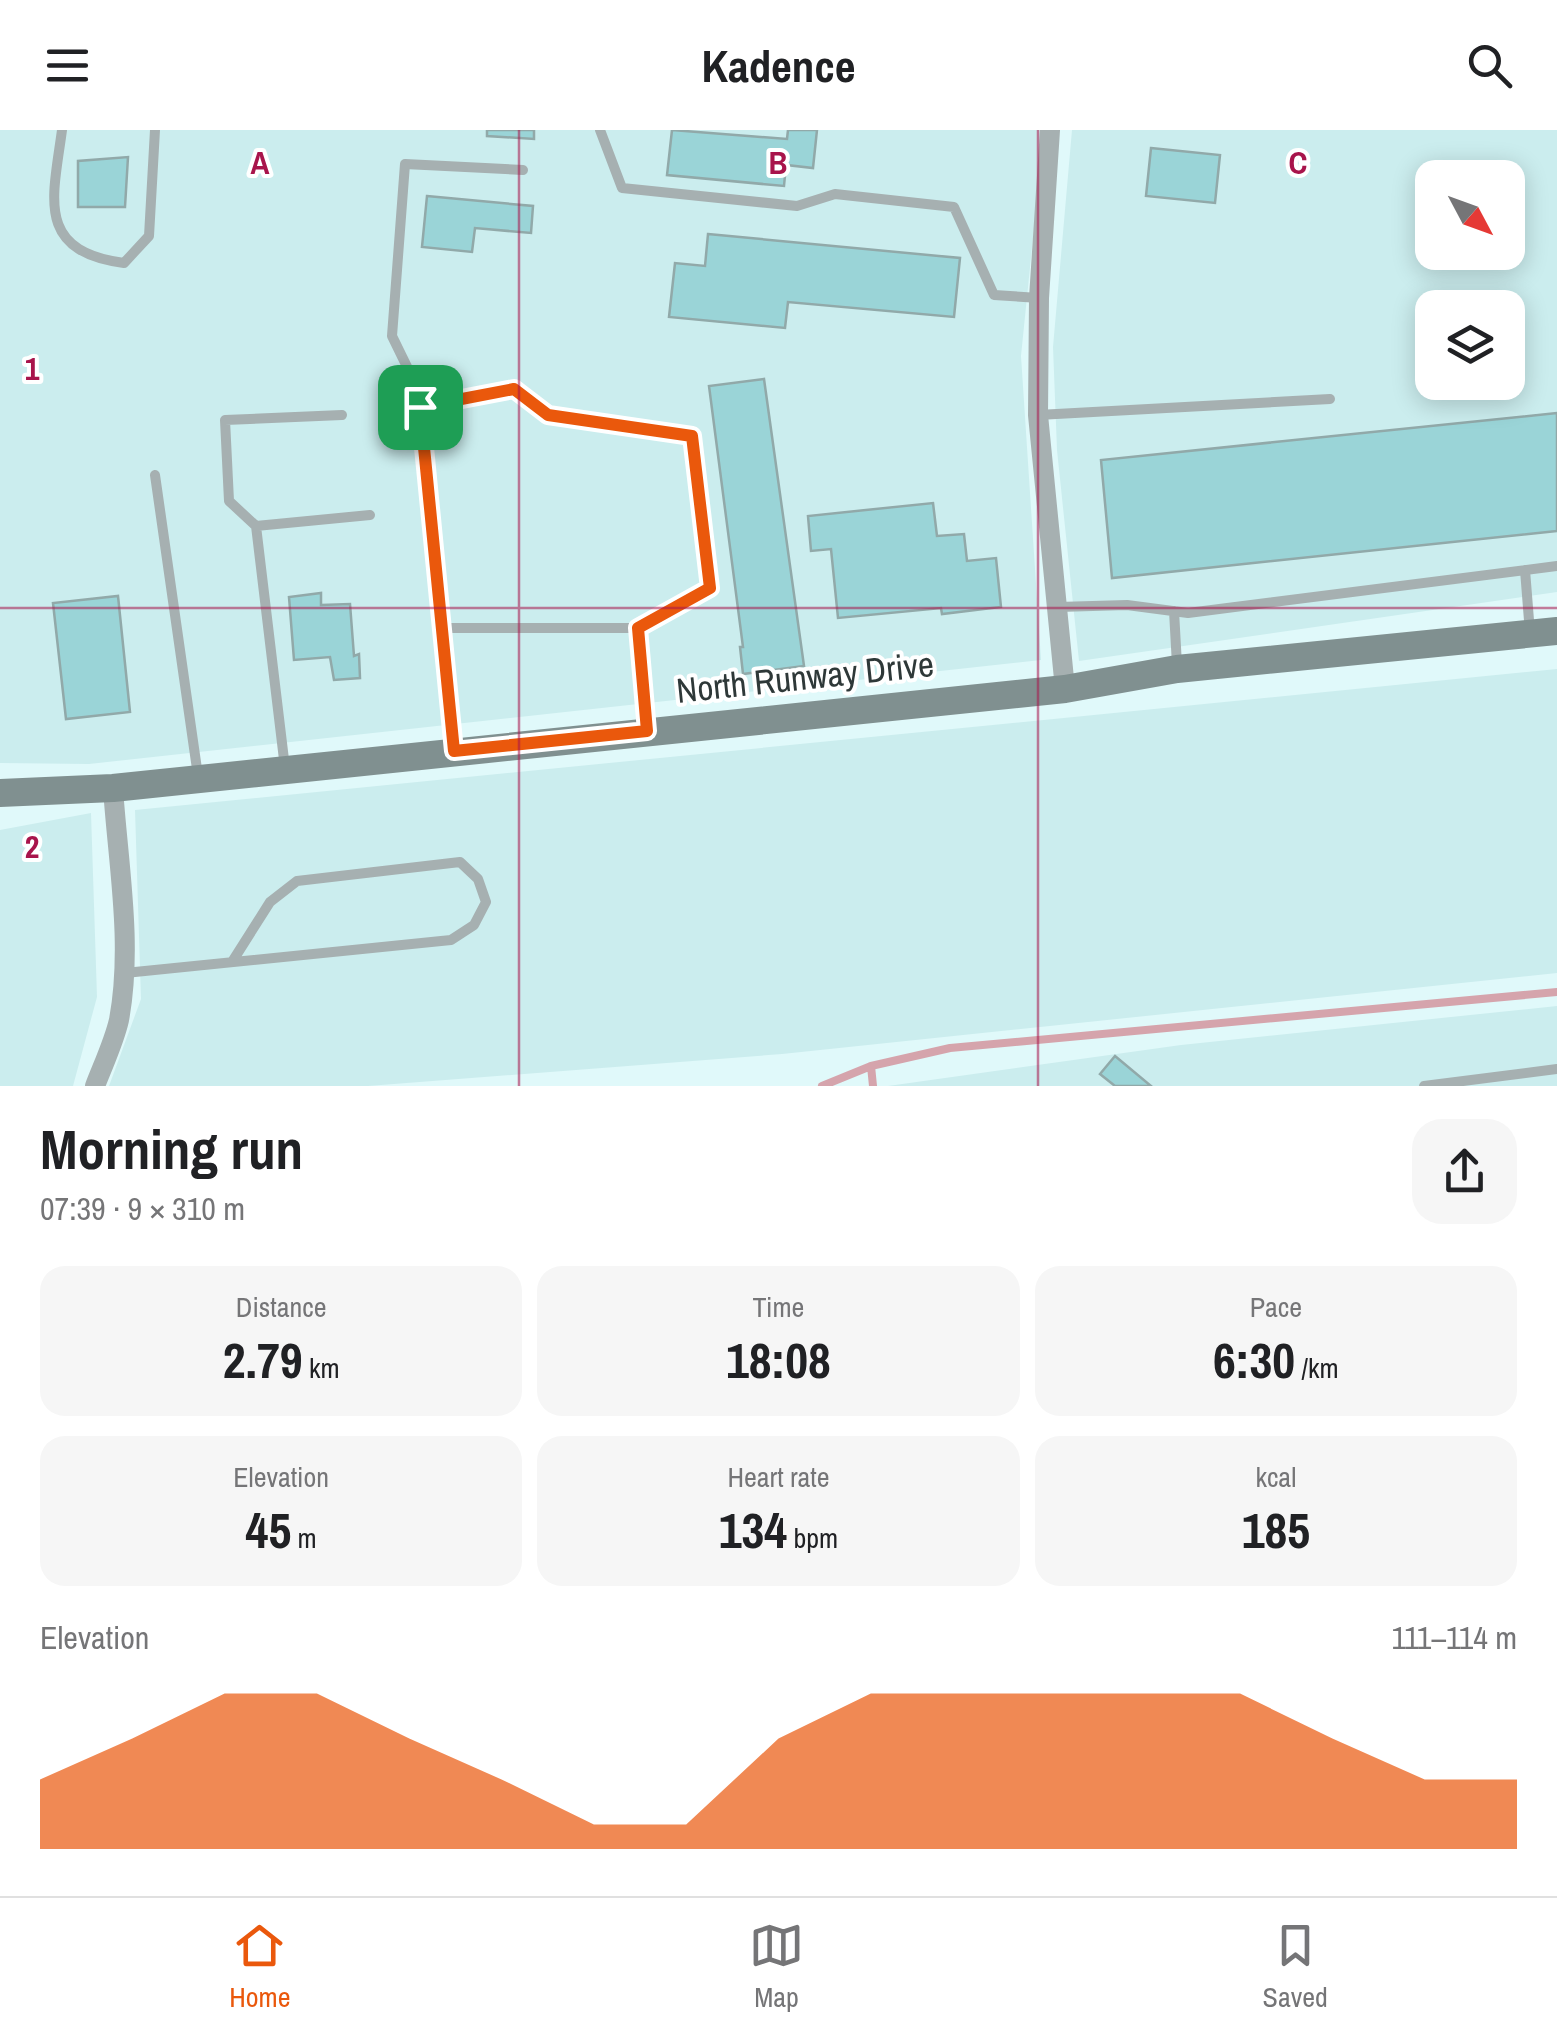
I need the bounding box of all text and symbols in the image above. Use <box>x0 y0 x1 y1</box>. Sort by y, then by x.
text: Kadence <box>702 35 855 96</box>
icon: menu <box>40 38 95 93</box>
icon: search <box>1462 38 1517 93</box>
text: A <box>251 141 270 184</box>
text: B <box>769 141 787 184</box>
text: C <box>1289 141 1307 184</box>
north arrow <box>1415 160 1525 270</box>
map controls <box>1415 160 1525 400</box>
button: layers <box>1415 290 1525 400</box>
text: 1 <box>25 347 40 390</box>
pin <box>378 365 463 450</box>
icon: arrive <box>393 380 448 435</box>
street label: North Runway Drive <box>674 640 936 714</box>
text: 2 <box>25 825 39 868</box>
text: Morning run <box>40 1112 303 1186</box>
button: share <box>1412 1119 1517 1224</box>
text: 07:39 · 9 × 310 m <box>40 1187 245 1230</box>
text: Distance <box>236 1288 326 1326</box>
text: Time <box>753 1288 804 1326</box>
text: Pace <box>1250 1288 1302 1326</box>
text: 2.79 <box>223 1326 303 1394</box>
text: 18:08 <box>726 1326 831 1394</box>
text: 6:30 <box>1213 1326 1295 1394</box>
text: km <box>303 1349 340 1387</box>
text: /km <box>1295 1349 1339 1387</box>
text: Elevation <box>233 1458 329 1496</box>
text: Heart rate <box>727 1458 830 1496</box>
text: kcal <box>1255 1458 1296 1496</box>
text: 45 <box>246 1496 291 1564</box>
text: 134 <box>719 1496 787 1564</box>
text: 185 <box>1242 1496 1310 1564</box>
text: m <box>291 1519 317 1557</box>
text: bpm <box>787 1519 838 1557</box>
text: Elevation <box>40 1616 149 1659</box>
text: 111–114 m <box>1391 1616 1517 1659</box>
tab: Home <box>229 1918 291 2016</box>
tab: Map <box>749 1918 804 2016</box>
tab: Saved <box>1263 1918 1328 2016</box>

